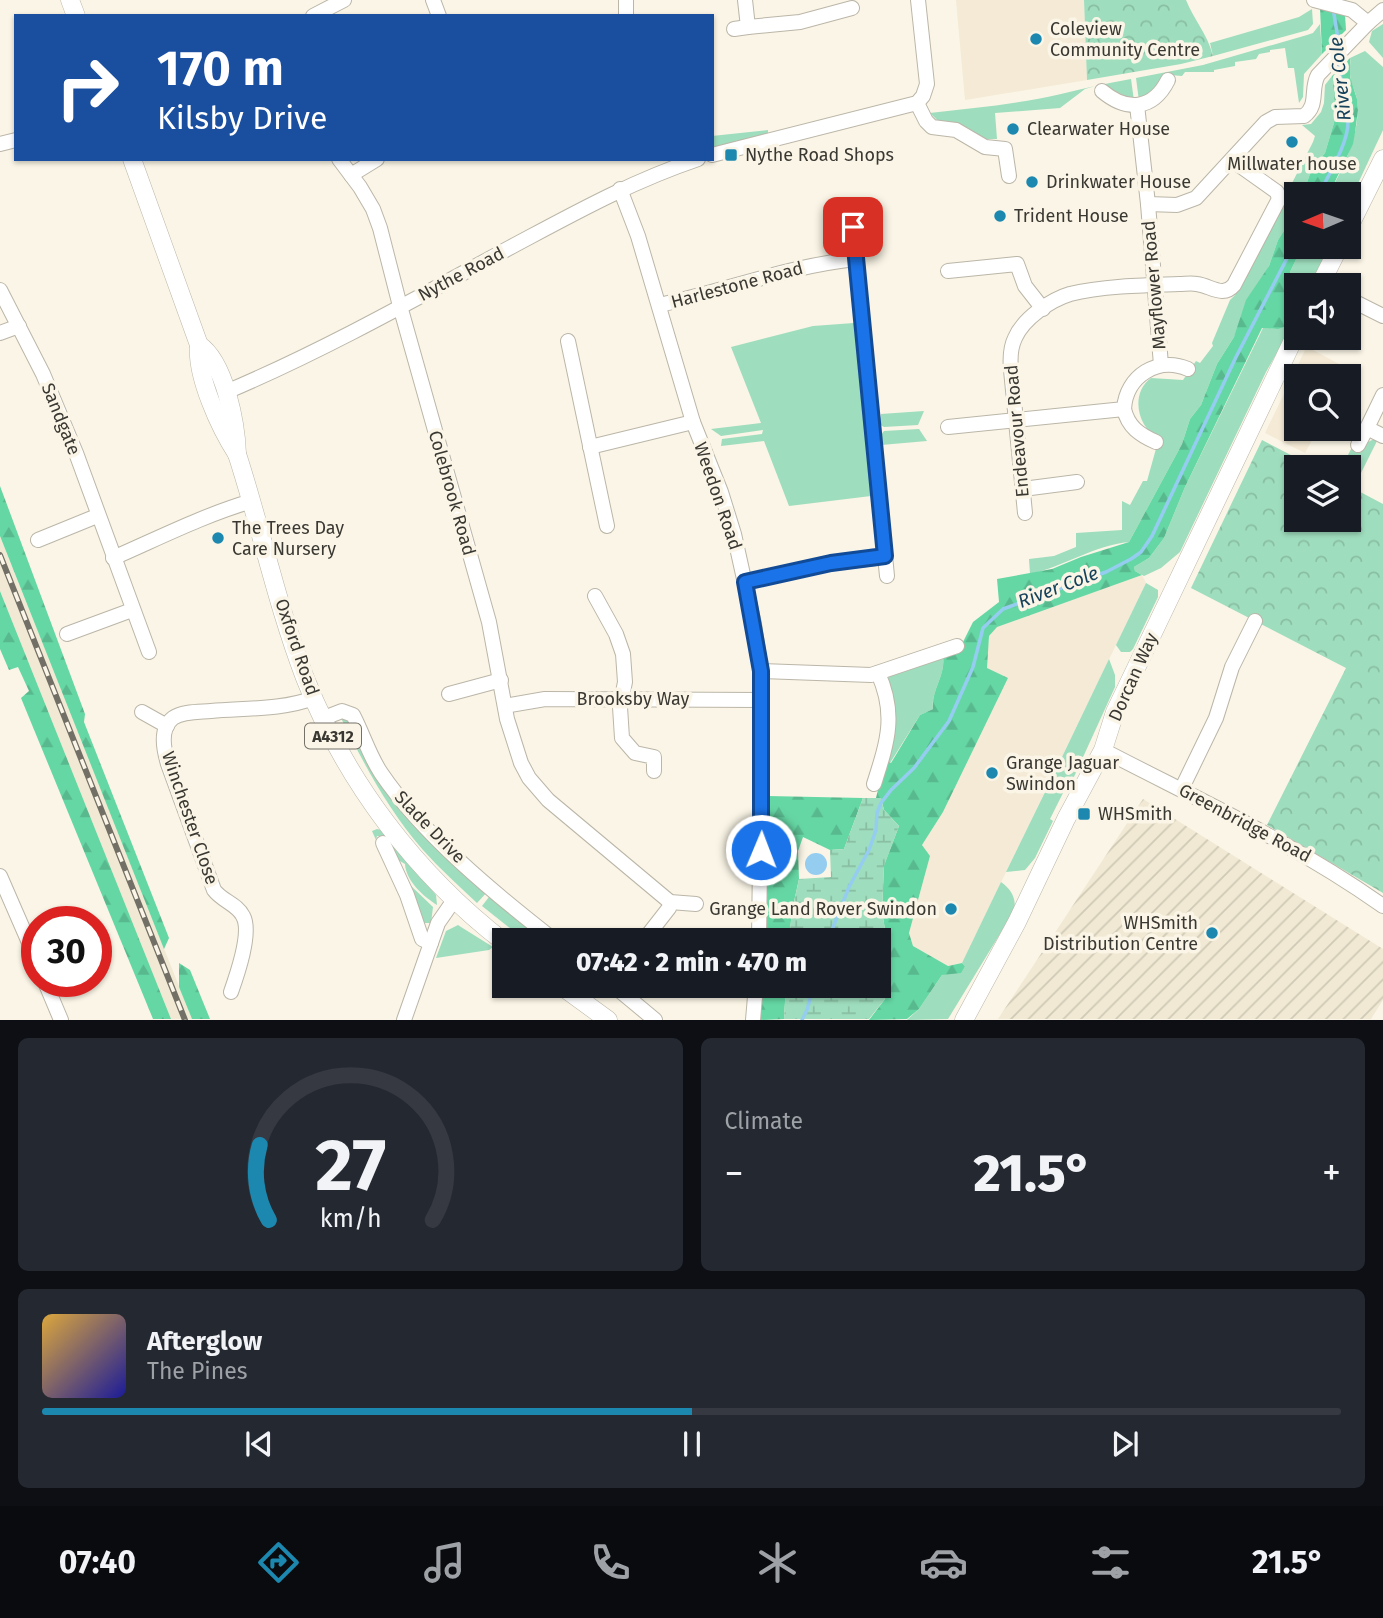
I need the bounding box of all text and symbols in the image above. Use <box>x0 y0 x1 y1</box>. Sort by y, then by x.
place label: Coleview Community Centre <box>1050 18 1200 61</box>
marker: Coleview Community Centre <box>1028 31 1044 47</box>
water label: River Cole <box>1324 36 1356 122</box>
text: 170 m <box>157 39 284 98</box>
icon: right <box>42 42 133 133</box>
text: Kilsby Drive <box>157 99 327 137</box>
place label: Clearwater House <box>1027 118 1170 140</box>
marker: Clearwater House <box>1005 121 1021 137</box>
marker: Millwater house <box>1284 134 1300 150</box>
place label: Nythe Road Shops <box>745 144 894 166</box>
marker: Nythe Road Shops <box>723 147 739 163</box>
place label: Millwater house <box>1227 153 1357 175</box>
place label: Drinkwater House <box>1046 171 1191 193</box>
marker: Drinkwater House <box>1024 174 1040 190</box>
north arrow <box>1284 182 1362 259</box>
map controls <box>1284 182 1361 532</box>
pin <box>823 197 883 257</box>
place label: Trident House <box>1014 205 1129 227</box>
icon: arrive <box>834 208 872 246</box>
marker: Trident House <box>992 208 1008 224</box>
street label: Mayflower Road <box>1137 220 1171 350</box>
street label: Nythe Road <box>414 242 508 306</box>
street label: Harlestone Road <box>669 257 805 313</box>
button: sound <box>1284 273 1361 350</box>
street label: Endeavour Road <box>1000 364 1034 498</box>
button: search <box>1284 364 1361 441</box>
street label: Sandgate <box>37 380 85 458</box>
street label: Colebrook Road <box>424 428 480 558</box>
street label: Weedon Road <box>689 439 747 553</box>
button: layers <box>1284 455 1361 532</box>
place label: The Trees Day Care Nursery <box>232 517 344 560</box>
marker: The Trees Day Care Nursery <box>210 530 226 546</box>
water label: River Cole <box>1015 561 1102 613</box>
street label: Oxford Road <box>270 596 324 698</box>
street label: Dorcan Way <box>1104 629 1162 725</box>
street label: Brooksby Way <box>577 688 690 710</box>
road number: A4312 <box>305 723 361 748</box>
street label: Winchester Close <box>157 748 223 888</box>
place label: Grange Jaguar Swindon <box>1006 752 1119 795</box>
marker: Grange Jaguar Swindon <box>984 765 1000 781</box>
street label: Greenbridge Road <box>1175 779 1315 867</box>
street label: Slade Drive <box>390 786 470 868</box>
place label: WHSmith <box>1098 803 1172 825</box>
marker: WHSmith <box>1076 806 1092 822</box>
position arrow <box>724 813 798 887</box>
place label: Grange Land Rover Swindon <box>709 898 937 920</box>
marker: Grange Land Rover Swindon <box>943 901 959 917</box>
speed limit sign: 30 <box>21 906 112 997</box>
place label: WHSmith Distribution Centre <box>1043 912 1198 955</box>
marker: WHSmith Distribution Centre <box>1204 925 1220 941</box>
text: 07:42 · 2 min · 470 m <box>576 947 807 978</box>
text: Climate <box>725 1107 803 1135</box>
text: 27 <box>315 1123 386 1210</box>
text: 21.5° <box>973 1142 1092 1205</box>
text: − <box>725 1150 744 1196</box>
text: + <box>1322 1150 1341 1196</box>
text: km/h <box>319 1204 381 1234</box>
text: Afterglow <box>147 1326 262 1357</box>
text: The Pines <box>147 1357 248 1385</box>
icon: previous <box>240 1425 278 1463</box>
icon: pause <box>673 1425 711 1463</box>
icon: next <box>1106 1425 1144 1463</box>
icon: directions <box>254 1538 303 1587</box>
icon: music <box>420 1538 469 1587</box>
icon: phone <box>586 1538 635 1587</box>
icon: climate <box>753 1538 802 1587</box>
icon: car <box>919 1538 968 1587</box>
icon: filters <box>1086 1538 1135 1587</box>
text: 07:40 <box>59 1543 136 1581</box>
text: 21.5° <box>1252 1543 1324 1581</box>

